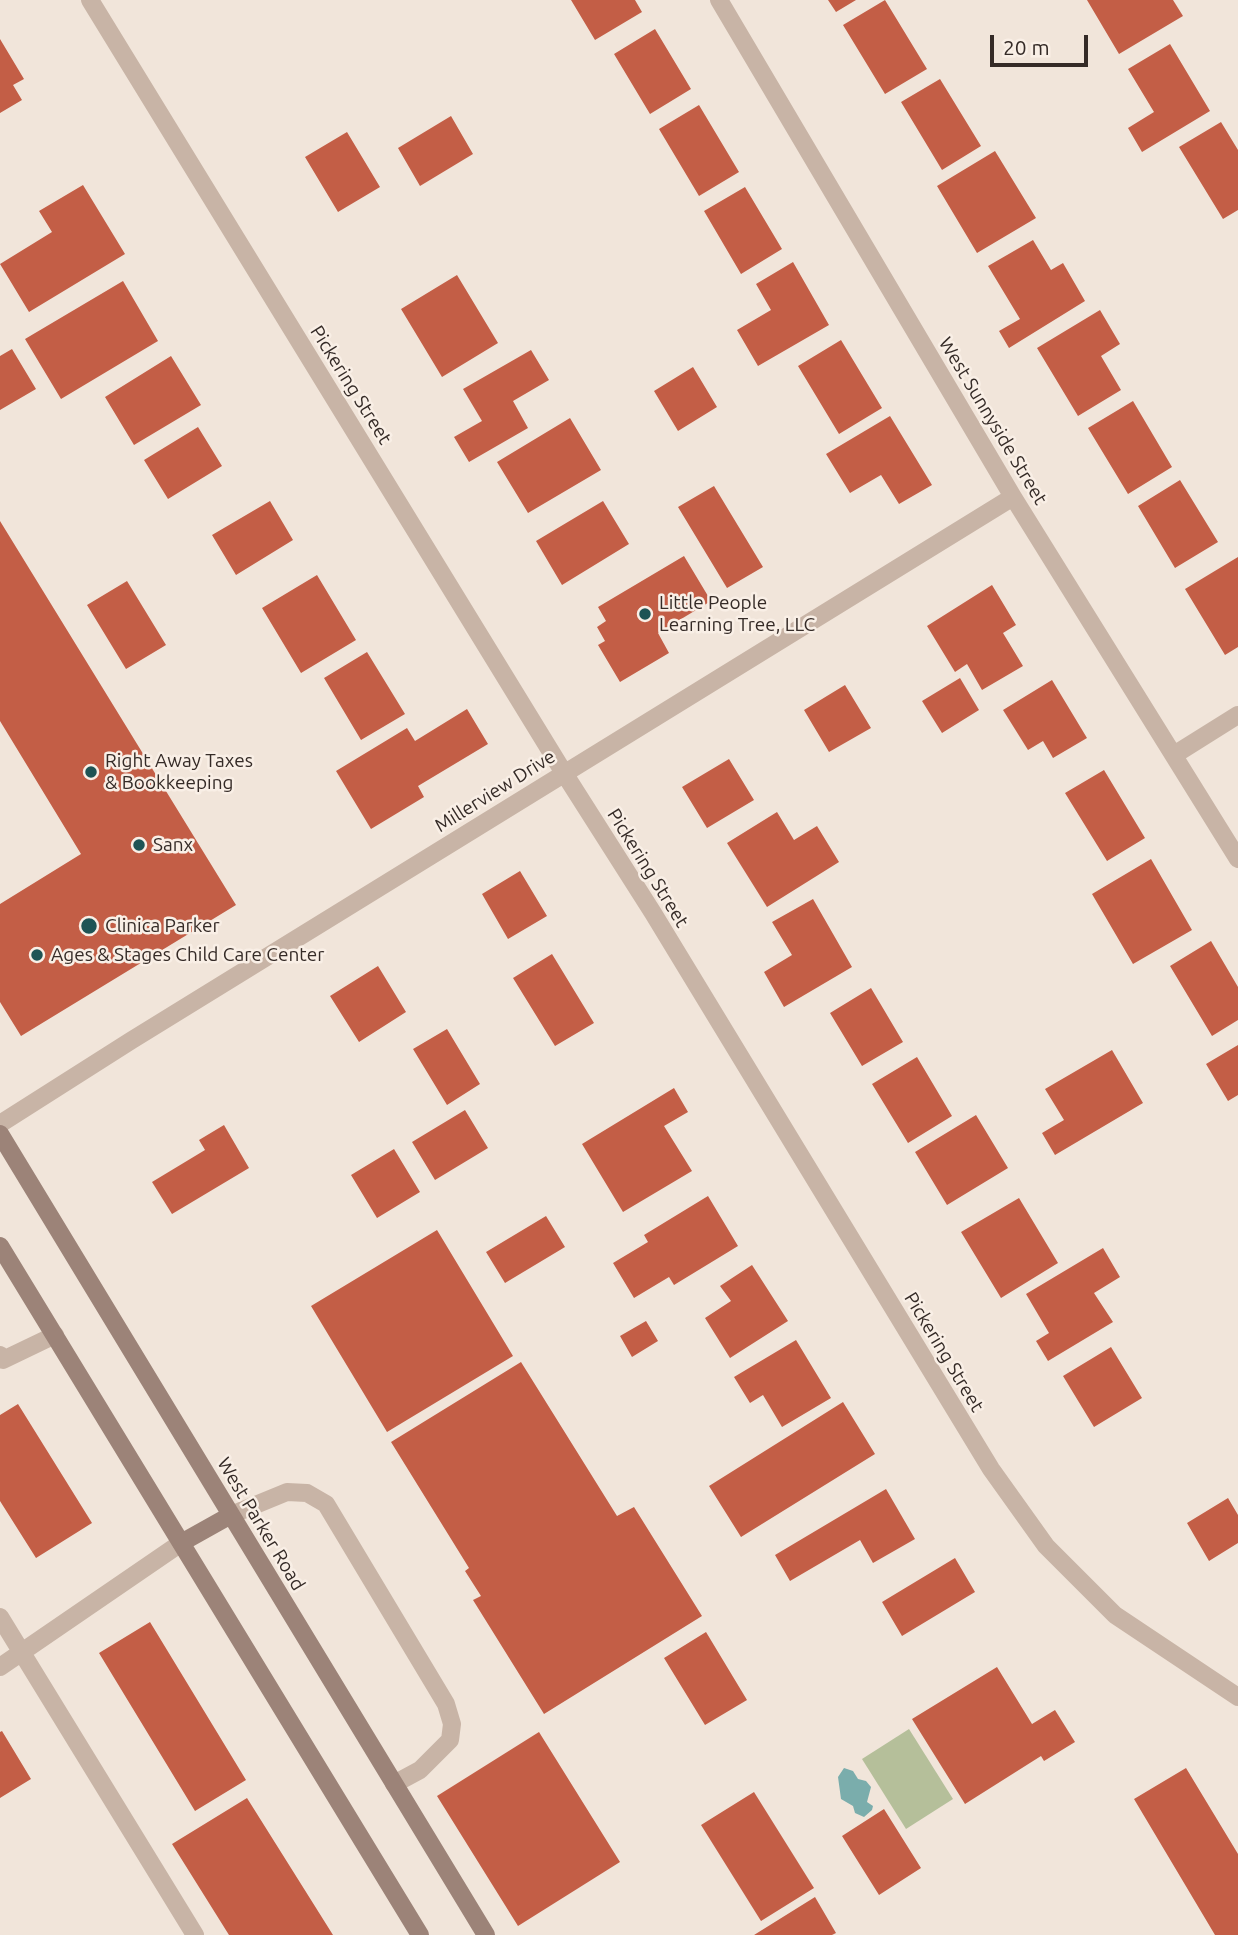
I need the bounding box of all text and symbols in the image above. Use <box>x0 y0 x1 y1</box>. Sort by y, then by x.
scale bar <box>993 21 1091 65</box>
text: 20 m <box>1003 35 1050 59</box>
street label: Pickering Street <box>305 321 397 449</box>
street label: West Sunnyside Street <box>934 333 1052 509</box>
place label: Little People Learning Tree, LLC <box>659 592 815 636</box>
marker: Little People Learning Tree, LLC <box>637 606 653 622</box>
street label: Millerview Drive <box>431 745 559 837</box>
place label: Right Away Taxes & Bookkeeping <box>105 750 253 794</box>
marker: Right Away Taxes & Bookkeeping <box>83 764 99 780</box>
street label: Pickering Street <box>602 804 694 932</box>
place label: Sanx <box>153 834 193 856</box>
marker: Sanx <box>131 837 147 853</box>
place label: Clinica Parker <box>105 915 220 937</box>
marker: Clinica Parker <box>79 916 99 936</box>
place label: Ages & Stages Child Care Center <box>51 944 324 966</box>
marker: Ages & Stages Child Care Center <box>29 947 45 963</box>
street label: Pickering Street <box>899 1288 989 1416</box>
street label: West Parker Road <box>212 1453 310 1595</box>

